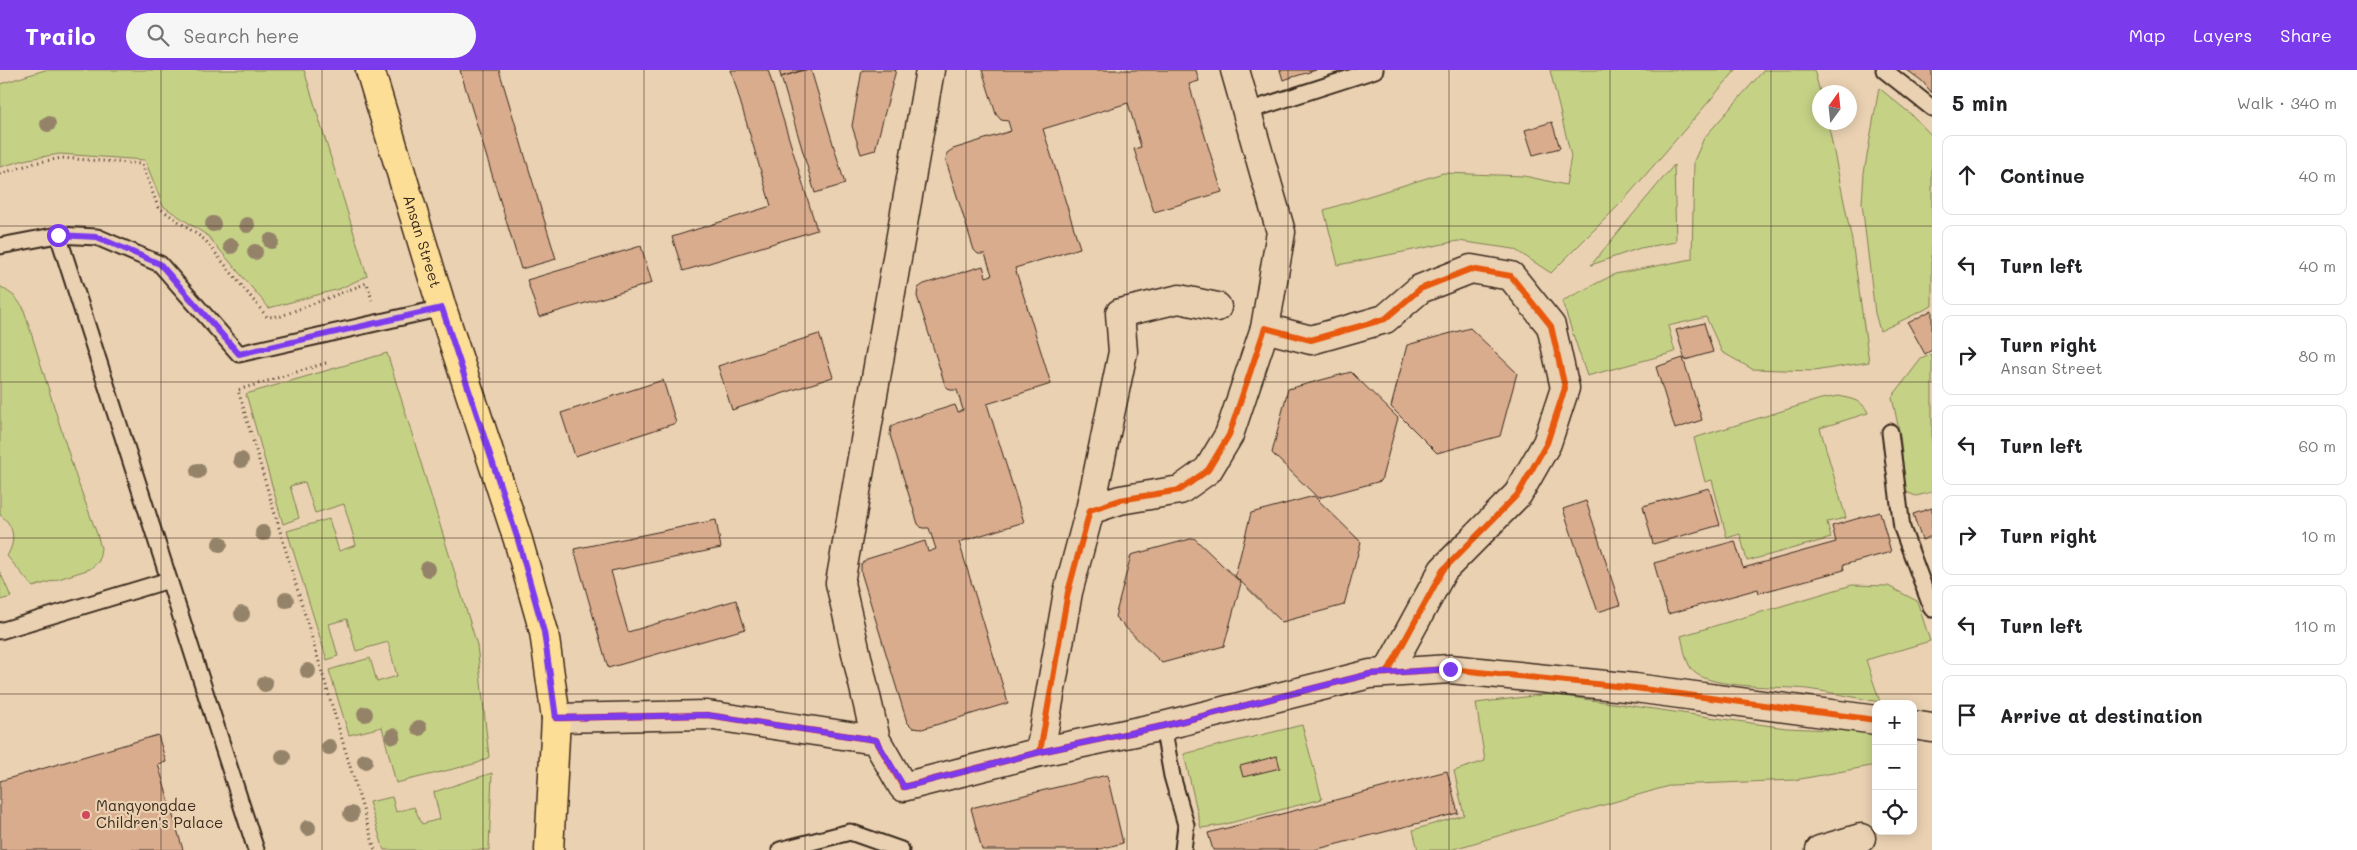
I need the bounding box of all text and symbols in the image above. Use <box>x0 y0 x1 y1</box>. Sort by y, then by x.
search box <box>126 13 476 58</box>
text: Trailo <box>25 20 96 51</box>
icon: search <box>144 21 172 49</box>
text: Search here <box>184 23 299 48</box>
text: Map <box>2129 23 2165 47</box>
text: Layers <box>2193 23 2252 47</box>
text: Share <box>2280 23 2332 47</box>
north arrow <box>1812 85 1857 130</box>
text: 5 min <box>1952 89 2008 116</box>
text: Walk · 340 m <box>2237 92 2337 113</box>
icon: ahead <box>1953 161 1981 189</box>
text: Continue <box>2000 163 2085 188</box>
text: 40 m <box>2299 165 2336 186</box>
street label: Ansan Street <box>399 192 446 290</box>
route start <box>47 224 70 247</box>
icon: left <box>1953 251 1981 279</box>
text: Turn left <box>2000 253 2083 278</box>
text: 40 m <box>2299 255 2336 276</box>
text: Turn right <box>2000 332 2097 357</box>
icon: right <box>1953 341 1981 369</box>
text: 80 m <box>2299 345 2336 366</box>
text: Ansan Street <box>2000 357 2103 378</box>
icon: left <box>1953 431 1981 459</box>
text: Turn left <box>2000 433 2083 458</box>
text: 60 m <box>2299 435 2336 456</box>
icon: right <box>1953 521 1981 549</box>
text: Turn right <box>2000 523 2097 548</box>
text: 10 m <box>2301 525 2336 546</box>
icon: left <box>1953 611 1981 639</box>
text: Turn left <box>2000 613 2083 638</box>
text: 110 m <box>2294 615 2336 636</box>
route end <box>1439 658 1462 681</box>
map controls <box>1872 700 1917 835</box>
button: + <box>1872 700 1917 745</box>
icon: arrive <box>1953 701 1981 729</box>
text: Arrive at destination <box>2000 703 2203 728</box>
button: − <box>1872 745 1917 790</box>
button: locate <box>1872 790 1917 835</box>
place label: Mangyongdae Children's Palace <box>96 795 223 832</box>
marker: Mangyongdae Children's Palace <box>80 809 92 821</box>

